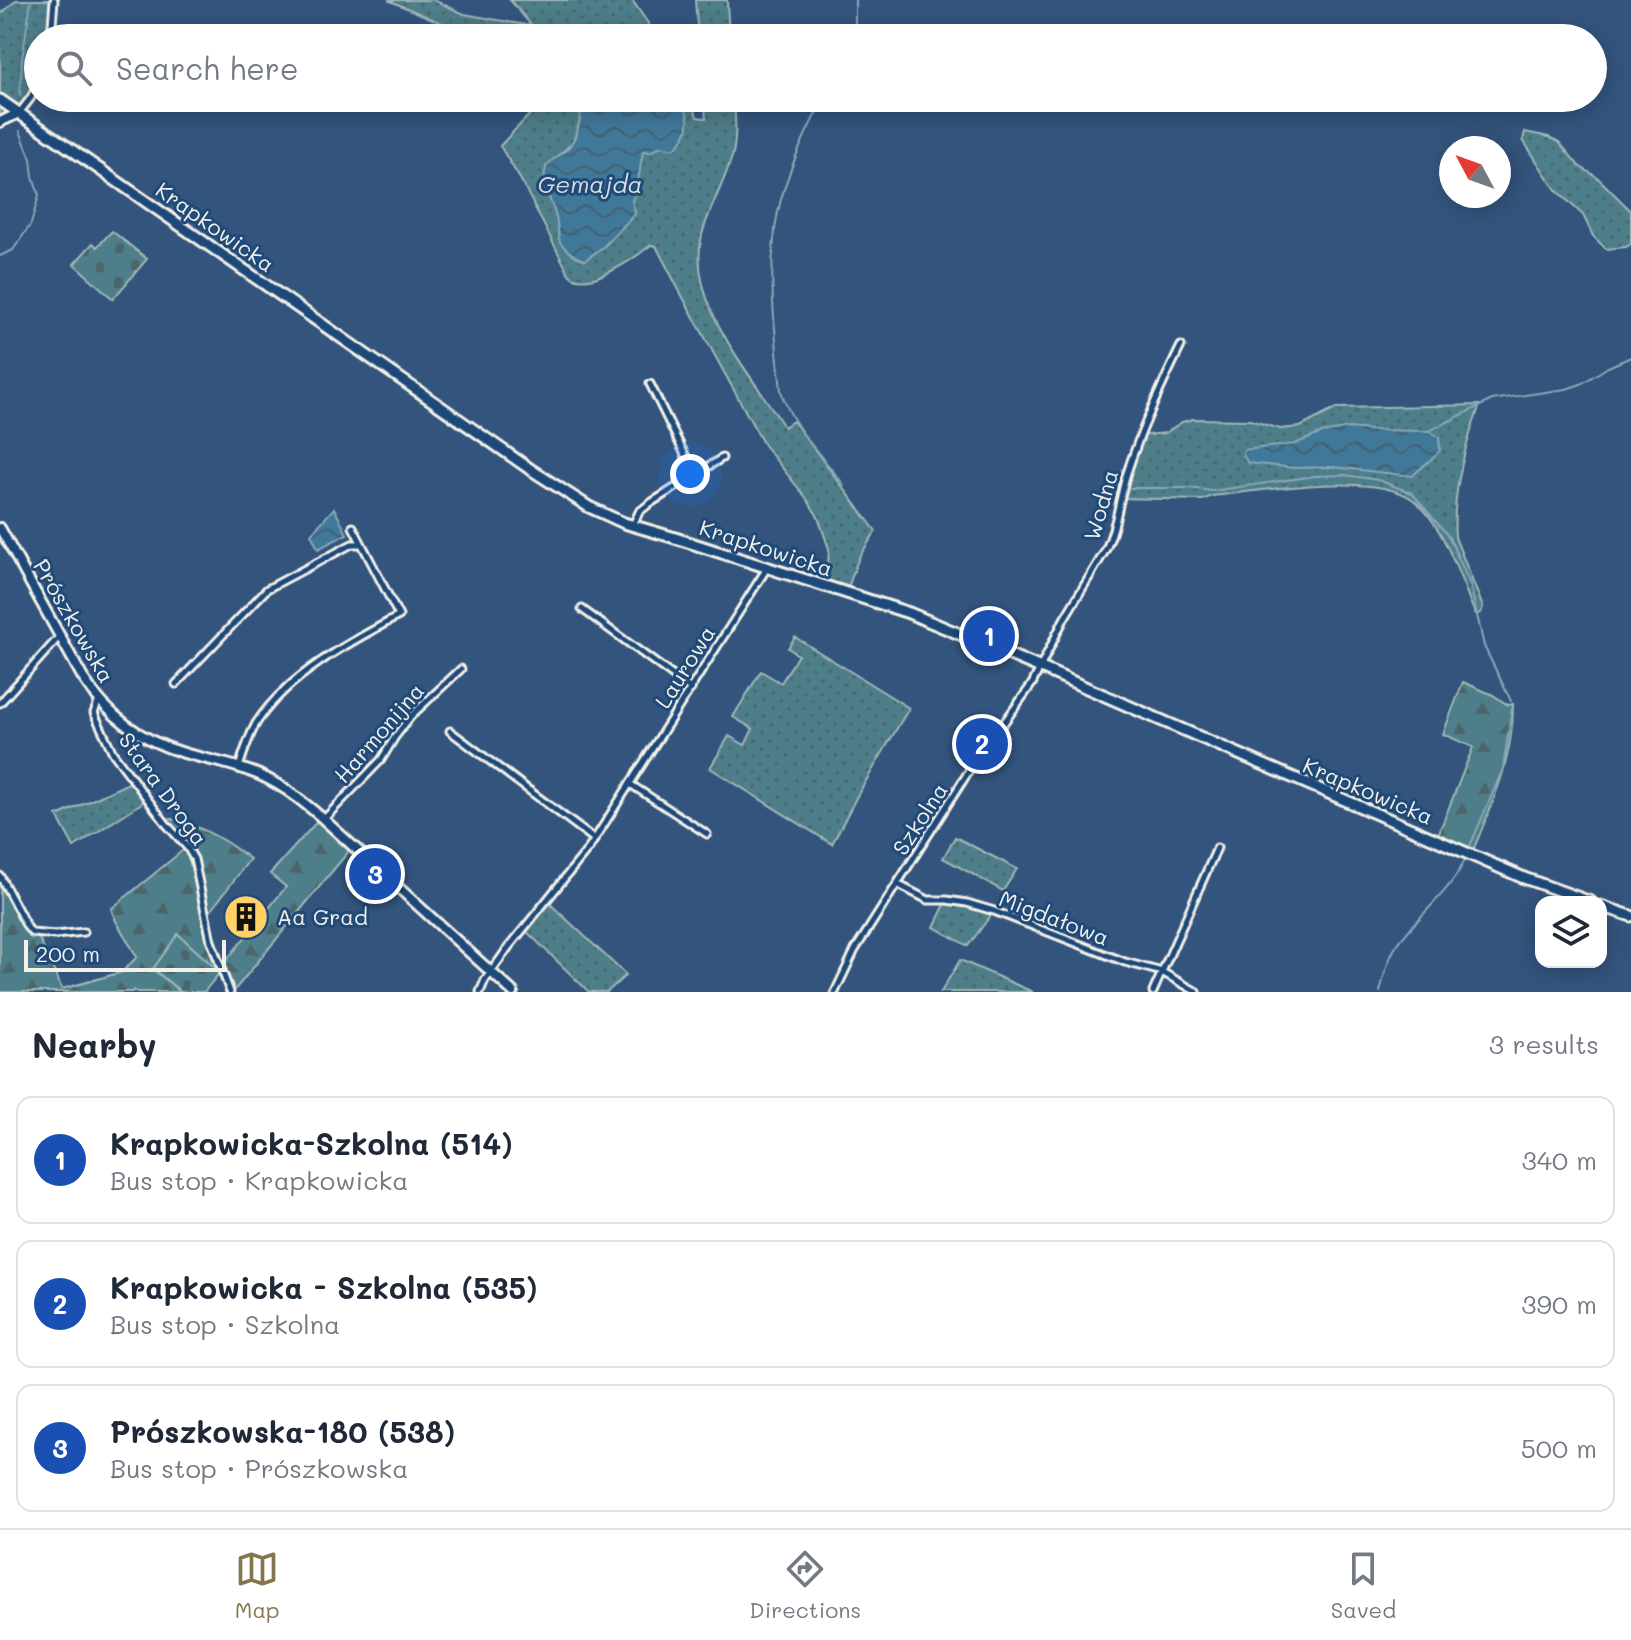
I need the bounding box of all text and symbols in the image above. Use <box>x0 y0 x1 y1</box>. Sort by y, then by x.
search box <box>24 24 1607 112</box>
icon: search <box>52 46 96 90</box>
text: Search here <box>116 48 299 88</box>
north arrow <box>1439 136 1511 208</box>
water label: Gemajda <box>538 168 642 199</box>
street label: Krapkowicka <box>150 175 280 278</box>
your location <box>670 454 710 494</box>
street label: Wodna <box>1077 466 1124 544</box>
street label: Krapkowicka <box>696 512 837 583</box>
street label: Prószkowska <box>27 554 122 688</box>
pin: 1 <box>963 606 1015 666</box>
street label: Laurowa <box>648 620 721 714</box>
street label: Harmonijna <box>327 677 430 789</box>
pin: 2 <box>956 714 1008 774</box>
street label: Stara Droga <box>113 726 214 851</box>
street label: Krapkowicka <box>1299 750 1438 831</box>
street label: Szkolna <box>885 777 954 860</box>
pin: 3 <box>349 844 401 904</box>
street label: Migdałowa <box>995 883 1113 952</box>
building icon: Aa Grad <box>222 893 270 941</box>
map controls <box>1535 896 1607 968</box>
button: layers <box>1535 896 1607 968</box>
place label: Aa Grad <box>277 902 368 931</box>
scale bar <box>24 936 226 972</box>
text: 200 m <box>36 939 100 968</box>
text: Nearby <box>32 1022 157 1067</box>
text: 3 results <box>1489 1027 1599 1061</box>
text: Krapkowicka-Szkolna (514) <box>110 1123 513 1163</box>
text: 1 <box>54 1143 66 1177</box>
text: 340 m <box>1521 1143 1597 1177</box>
text: Bus stop · Krapkowicka <box>110 1163 409 1197</box>
text: Krapkowicka - Szkolna (535) <box>110 1267 537 1307</box>
text: 2 <box>53 1287 67 1321</box>
text: 390 m <box>1521 1287 1597 1321</box>
text: Bus stop · Szkolna <box>110 1307 340 1341</box>
text: Prószkowska-180 (538) <box>110 1411 455 1451</box>
text: 3 <box>52 1431 68 1465</box>
text: 500 m <box>1521 1431 1597 1465</box>
text: Bus stop · Prószkowska <box>110 1451 408 1485</box>
tab: Map <box>235 1547 280 1624</box>
tab: Directions <box>749 1547 861 1624</box>
tab: Saved <box>1331 1547 1396 1624</box>

